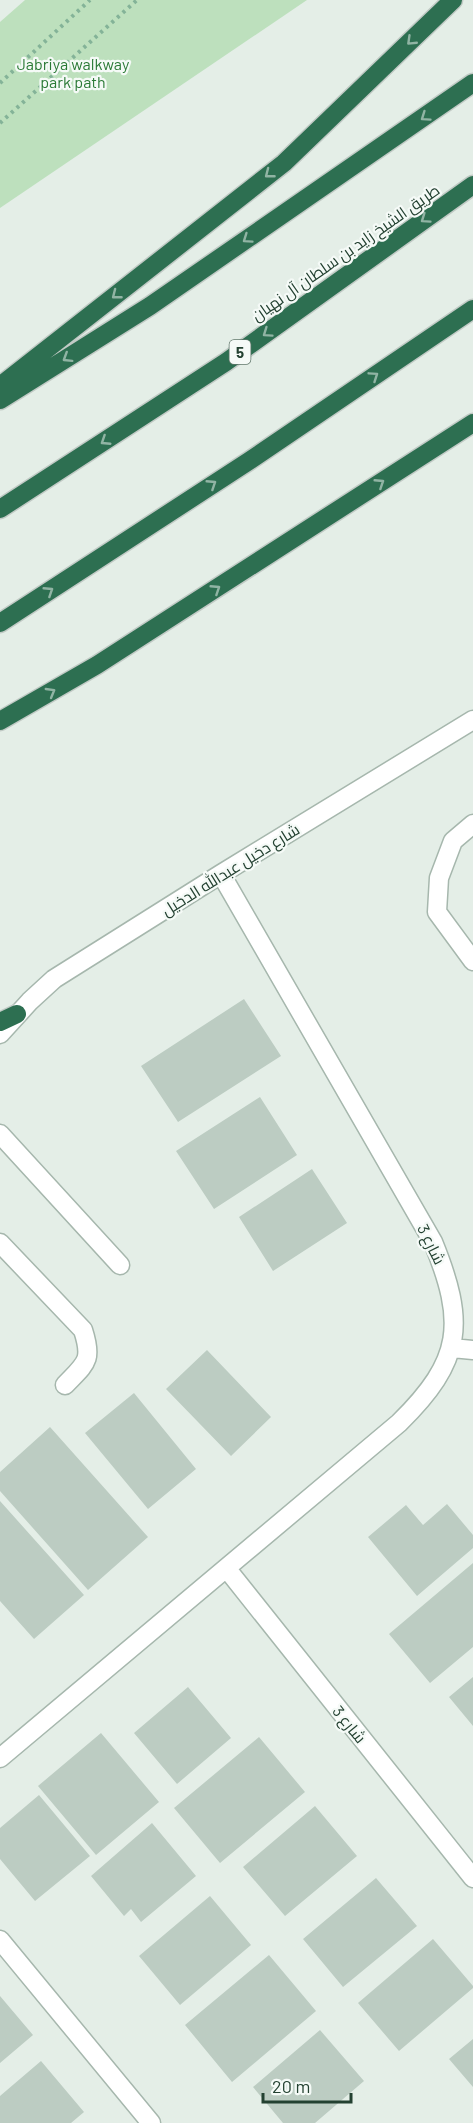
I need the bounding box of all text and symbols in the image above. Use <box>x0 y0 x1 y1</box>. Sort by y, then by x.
one-way arrow <box>407 33 418 44</box>
park label: Jabriya walkway park path <box>17 54 130 91</box>
one-way arrow <box>420 110 431 121</box>
one-way arrow <box>265 167 276 178</box>
street label: طريق الشيخ زايد بن سلطان آل نهيان <box>247 180 444 327</box>
one-way arrow <box>421 212 432 223</box>
one-way arrow <box>243 232 254 243</box>
one-way arrow <box>111 287 122 298</box>
one-way arrow <box>262 325 273 336</box>
road number: 5 <box>230 340 250 364</box>
one-way arrow <box>63 351 73 363</box>
one-way arrow <box>367 372 378 383</box>
one-way arrow <box>100 434 111 445</box>
one-way arrow <box>206 480 216 492</box>
one-way arrow <box>374 480 385 491</box>
one-way arrow <box>210 584 220 596</box>
one-way arrow <box>42 587 53 598</box>
one-way arrow <box>45 687 55 699</box>
street label: شارع دخيل عبدالله الدخيل <box>158 819 304 922</box>
street label: شارع 3 <box>411 1221 450 1269</box>
street label: شارع 3 <box>327 1702 371 1748</box>
scale bar <box>263 2066 352 2104</box>
text: 20 m <box>272 2075 310 2097</box>

